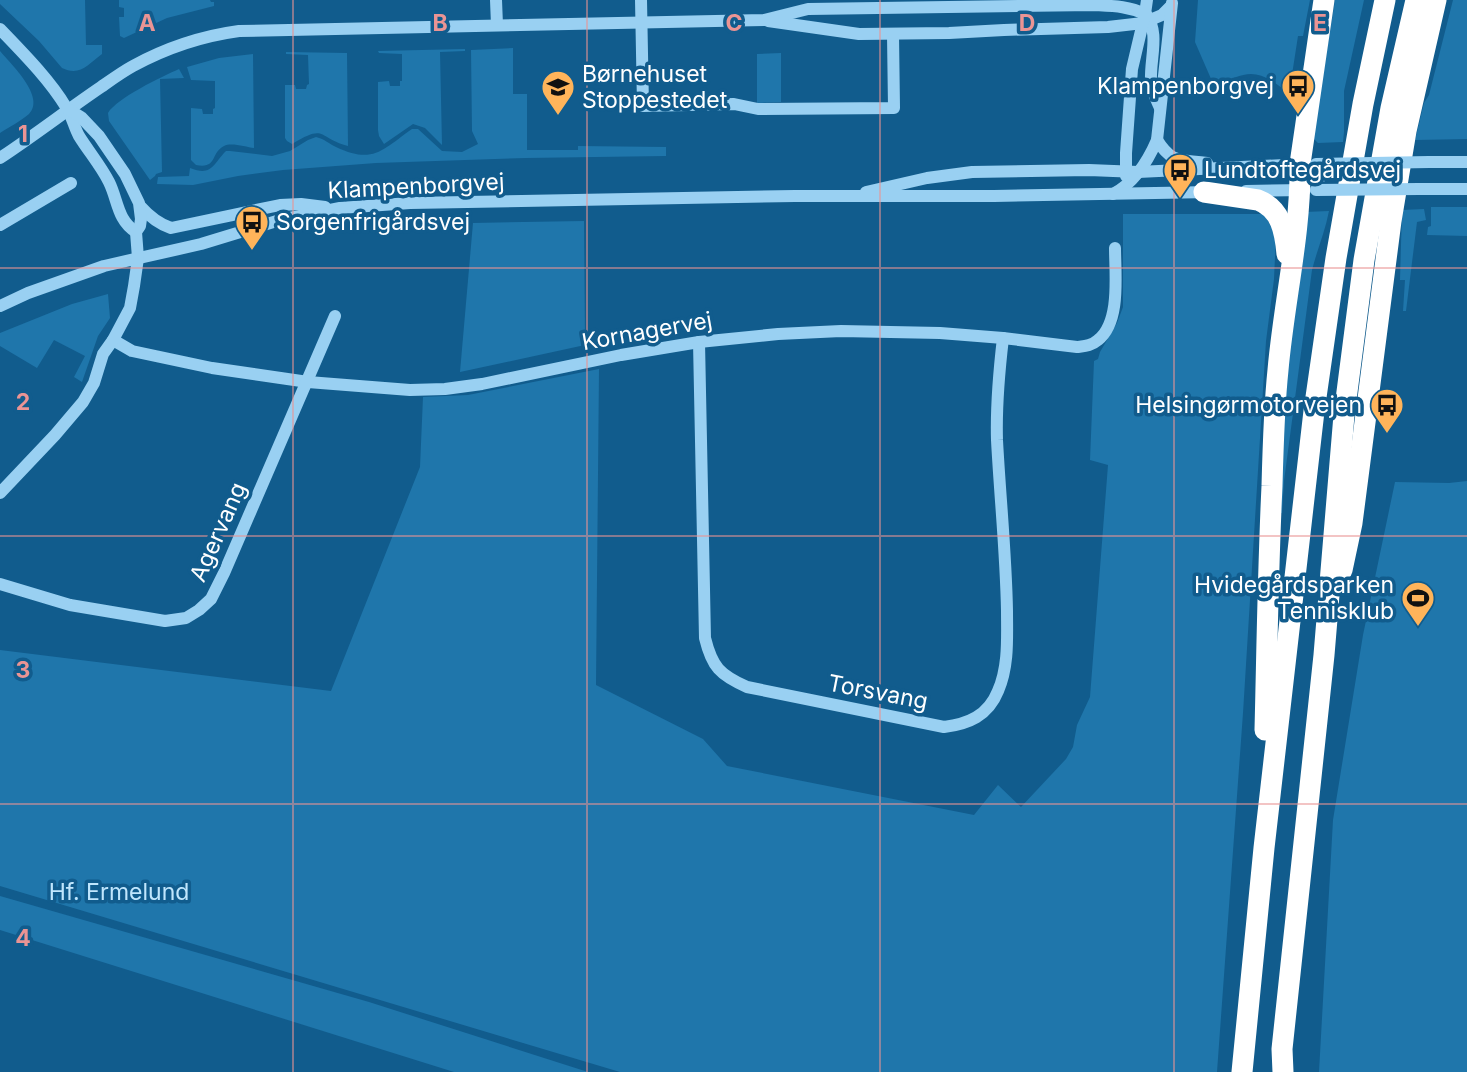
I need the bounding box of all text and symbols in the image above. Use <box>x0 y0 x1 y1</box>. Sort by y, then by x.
text: A <box>138 9 156 37</box>
text: B <box>432 9 448 37</box>
text: C <box>725 9 743 37</box>
text: D <box>1019 9 1035 37</box>
text: E <box>1313 9 1327 37</box>
place label: Børnehuset Stoppestedet <box>582 60 728 114</box>
bus stop icon: Klampenborgvej <box>1279 67 1317 116</box>
school or university icon: Børnehuset Stoppestedet <box>539 68 577 117</box>
place label: Klampenborgvej <box>1097 72 1274 100</box>
text: 1 <box>18 120 28 148</box>
bus stop icon: Lundtoftegårdsvej <box>1161 151 1199 200</box>
place label: Lundtoftegårdsvej <box>1204 156 1401 184</box>
street label: Klampenborgvej <box>327 167 505 205</box>
bus stop icon: Sorgenfrigårdsvej <box>233 203 271 252</box>
place label: Sorgenfrigårdsvej <box>276 208 470 236</box>
street label: Kornagervej <box>580 306 714 356</box>
bus stop icon: Helsingørmotorvejen <box>1368 386 1406 435</box>
text: 2 <box>16 388 30 416</box>
place label: Helsingørmotorvejen <box>1135 391 1362 419</box>
street label: Agervang <box>184 478 252 586</box>
place label: Hvidegårdsparken Tennisklub <box>1194 571 1394 625</box>
sports icon: Hvidegårdsparken Tennisklub <box>1399 579 1437 628</box>
text: 3 <box>16 656 30 684</box>
street label: Torsvang <box>826 669 930 715</box>
park label: Hf. Ermelund <box>49 878 189 906</box>
text: 4 <box>15 924 31 952</box>

